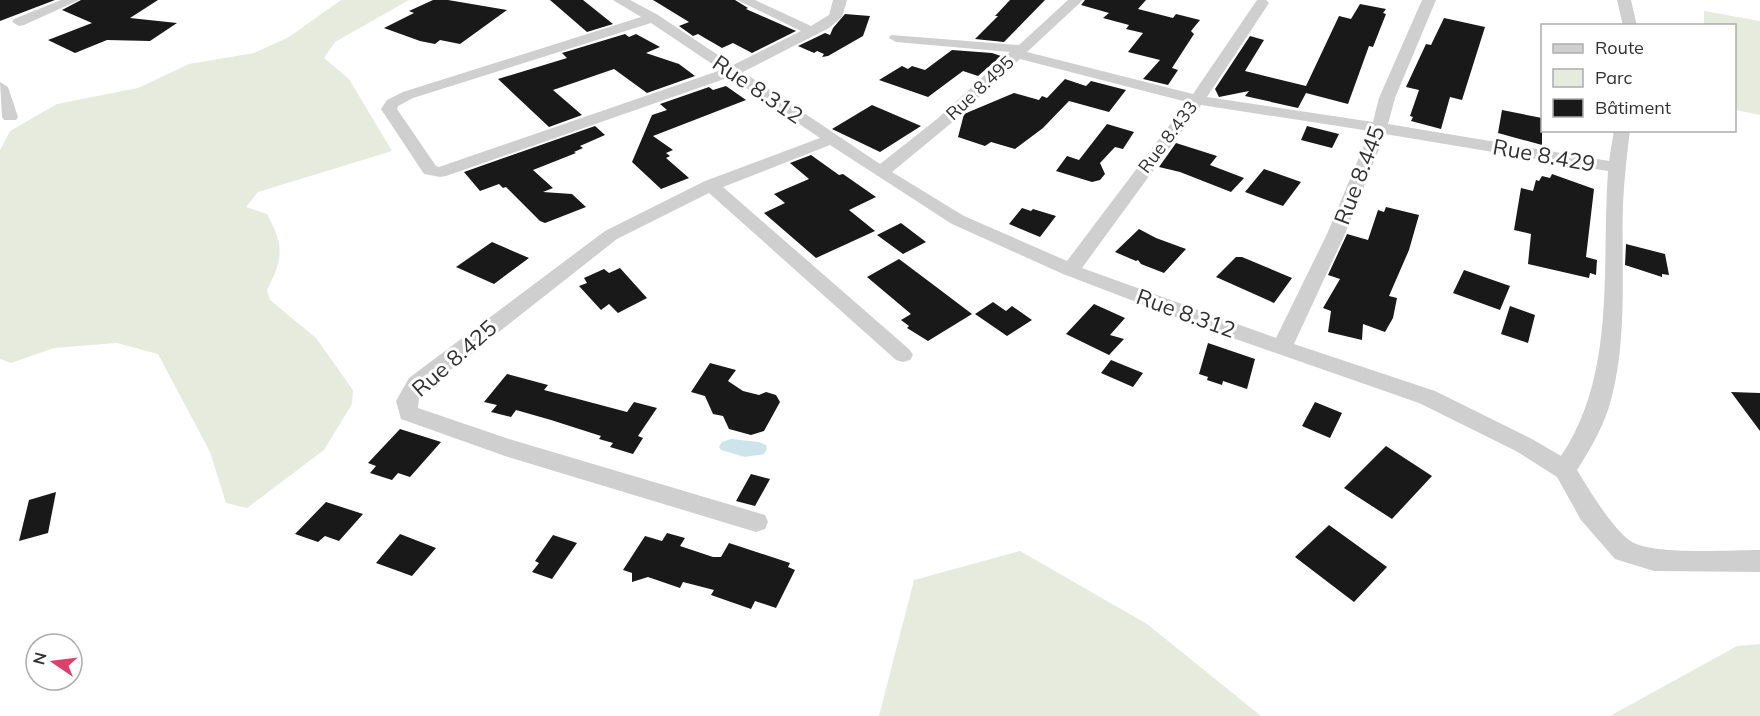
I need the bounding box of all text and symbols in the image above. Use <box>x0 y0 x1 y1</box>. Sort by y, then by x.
legend <box>1541 24 1736 132</box>
text: Route <box>1595 36 1644 59</box>
street label: Rue 8.312 <box>707 48 809 130</box>
street label: Rue 8.495 <box>941 50 1019 125</box>
text: Parc <box>1595 66 1633 89</box>
street label: Rue 8.433 <box>1133 96 1202 177</box>
text: Bâtiment <box>1595 96 1671 119</box>
street label: Rue 8.445 <box>1327 122 1391 228</box>
street label: Rue 8.429 <box>1491 132 1597 178</box>
street label: Rue 8.312 <box>1133 282 1239 344</box>
street label: Rue 8.425 <box>406 313 502 403</box>
north arrow <box>24 632 84 692</box>
text: N <box>28 650 51 667</box>

